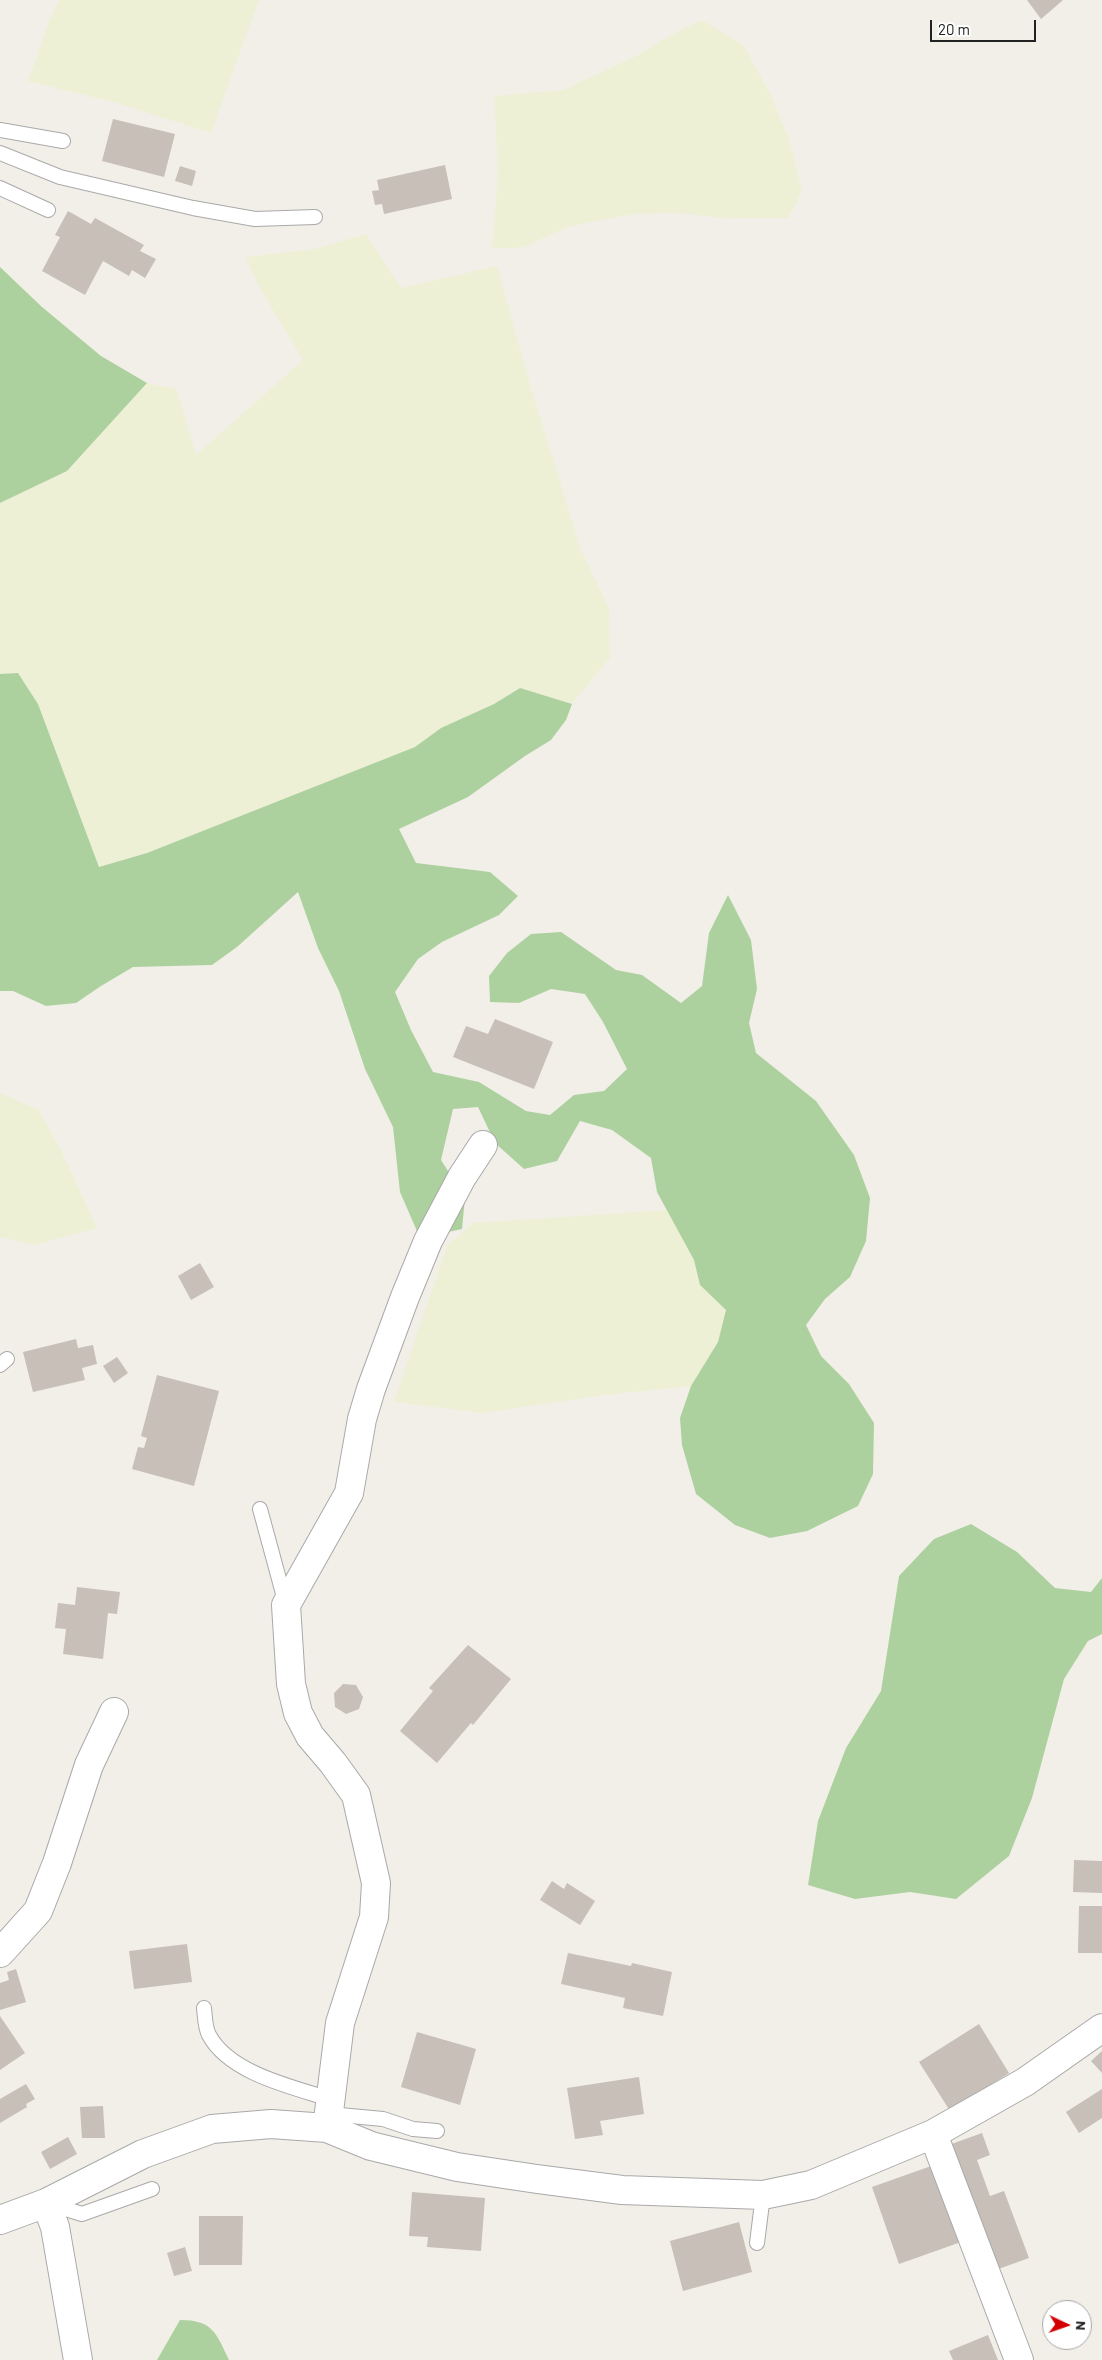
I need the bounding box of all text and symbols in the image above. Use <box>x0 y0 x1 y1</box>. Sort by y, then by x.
scale bar <box>932 10 1038 42</box>
text: 20 m <box>938 20 970 38</box>
north arrow <box>1042 2300 1092 2350</box>
text: N <box>1073 2321 1090 2331</box>

